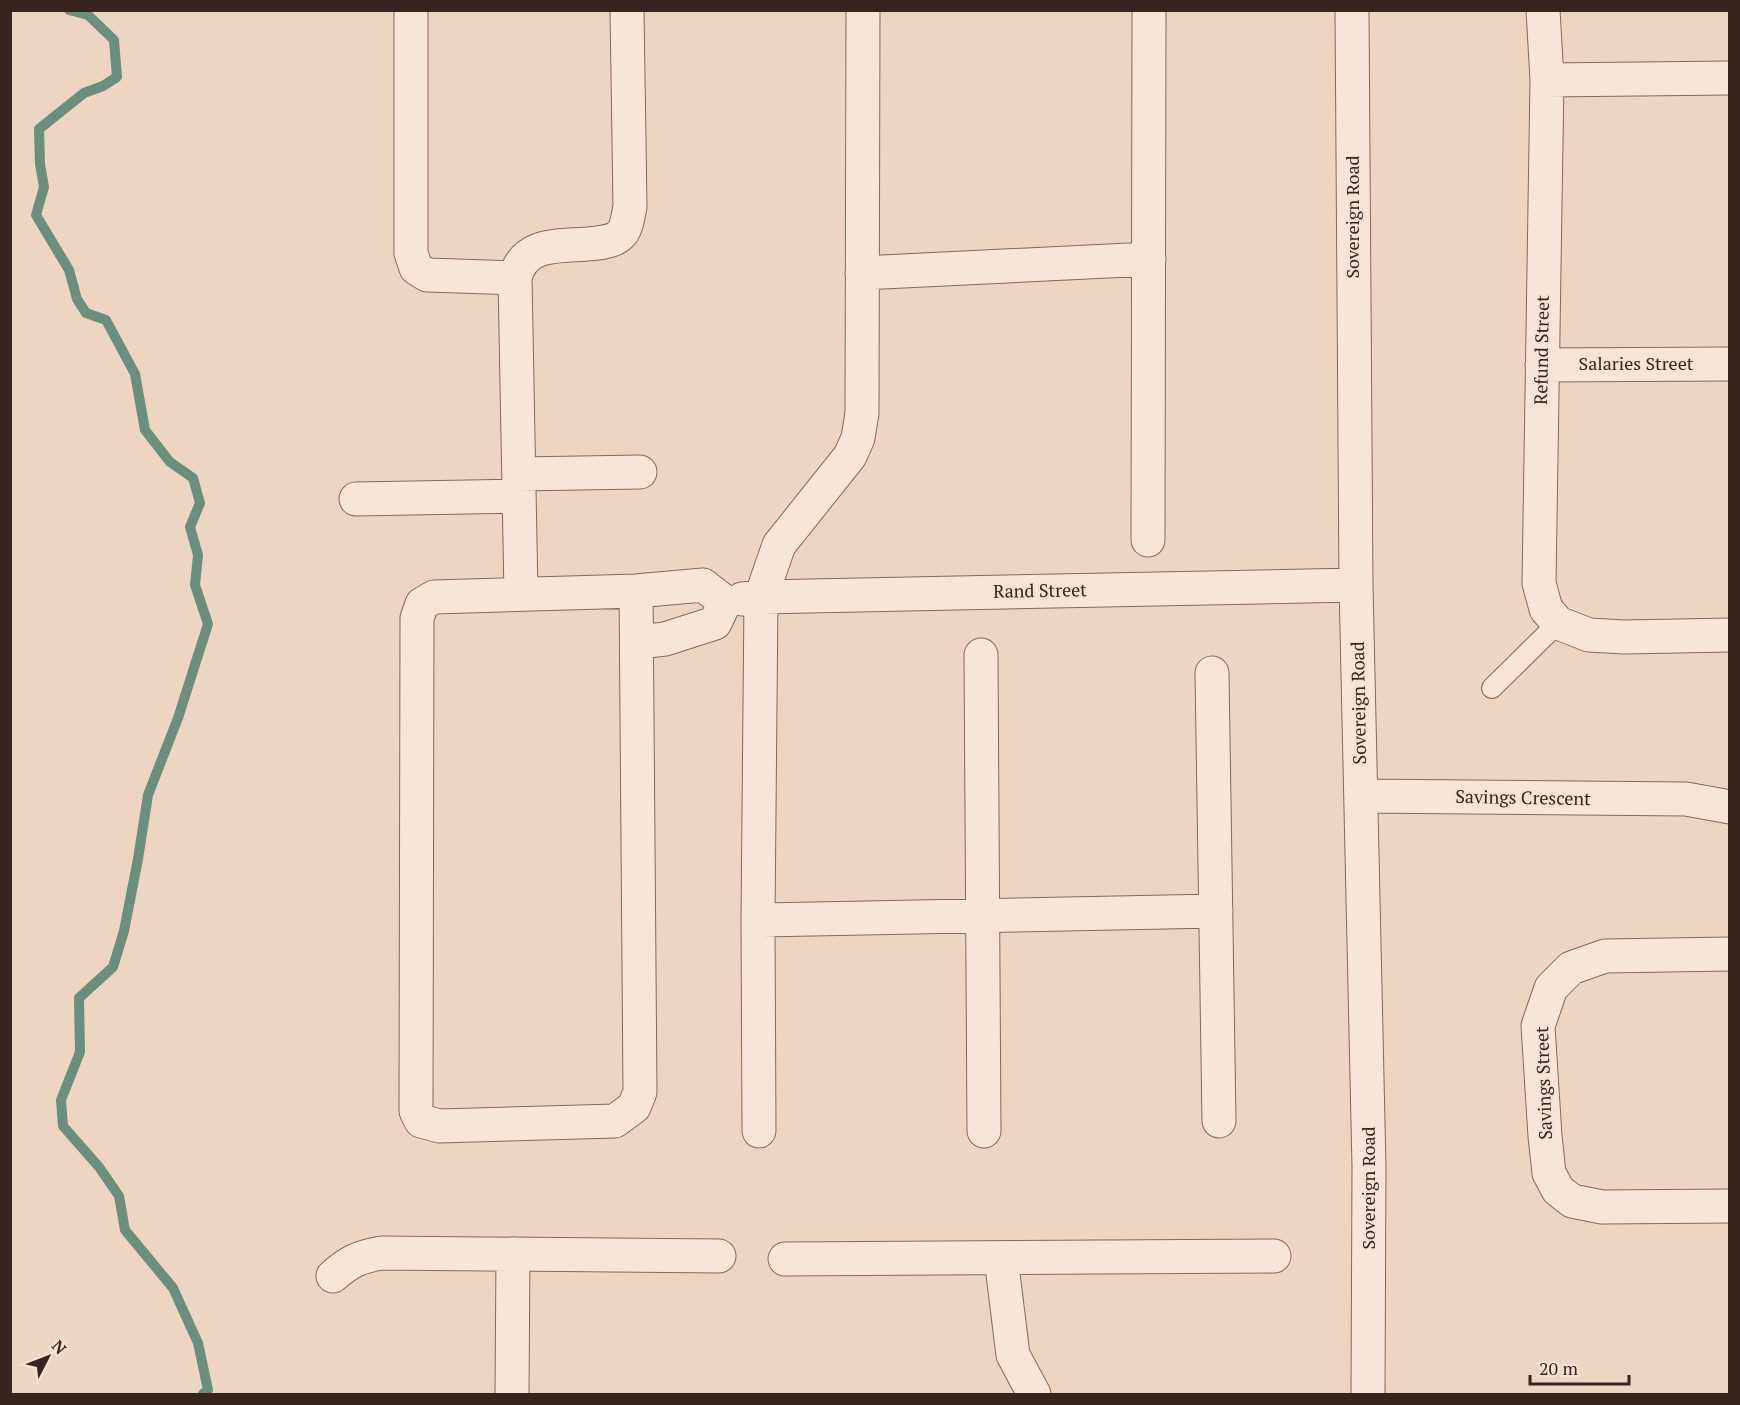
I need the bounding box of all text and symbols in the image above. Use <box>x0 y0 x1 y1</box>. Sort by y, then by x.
street label: Sovereign Road <box>1340 155 1364 279</box>
street label: Refund Street <box>1528 295 1554 405</box>
street label: Salaries Street <box>1579 351 1694 375</box>
street label: Rand Street <box>993 577 1087 603</box>
street label: Sovereign Road <box>1345 641 1371 765</box>
street label: Savings Crescent <box>1455 784 1591 810</box>
street label: Savings Street <box>1529 1026 1557 1140</box>
street label: Sovereign Road <box>1356 1126 1380 1250</box>
north arrow <box>18 1327 78 1387</box>
text: N <box>47 1335 71 1359</box>
scale bar <box>1530 1348 1629 1386</box>
text: 20 m <box>1539 1356 1579 1380</box>

